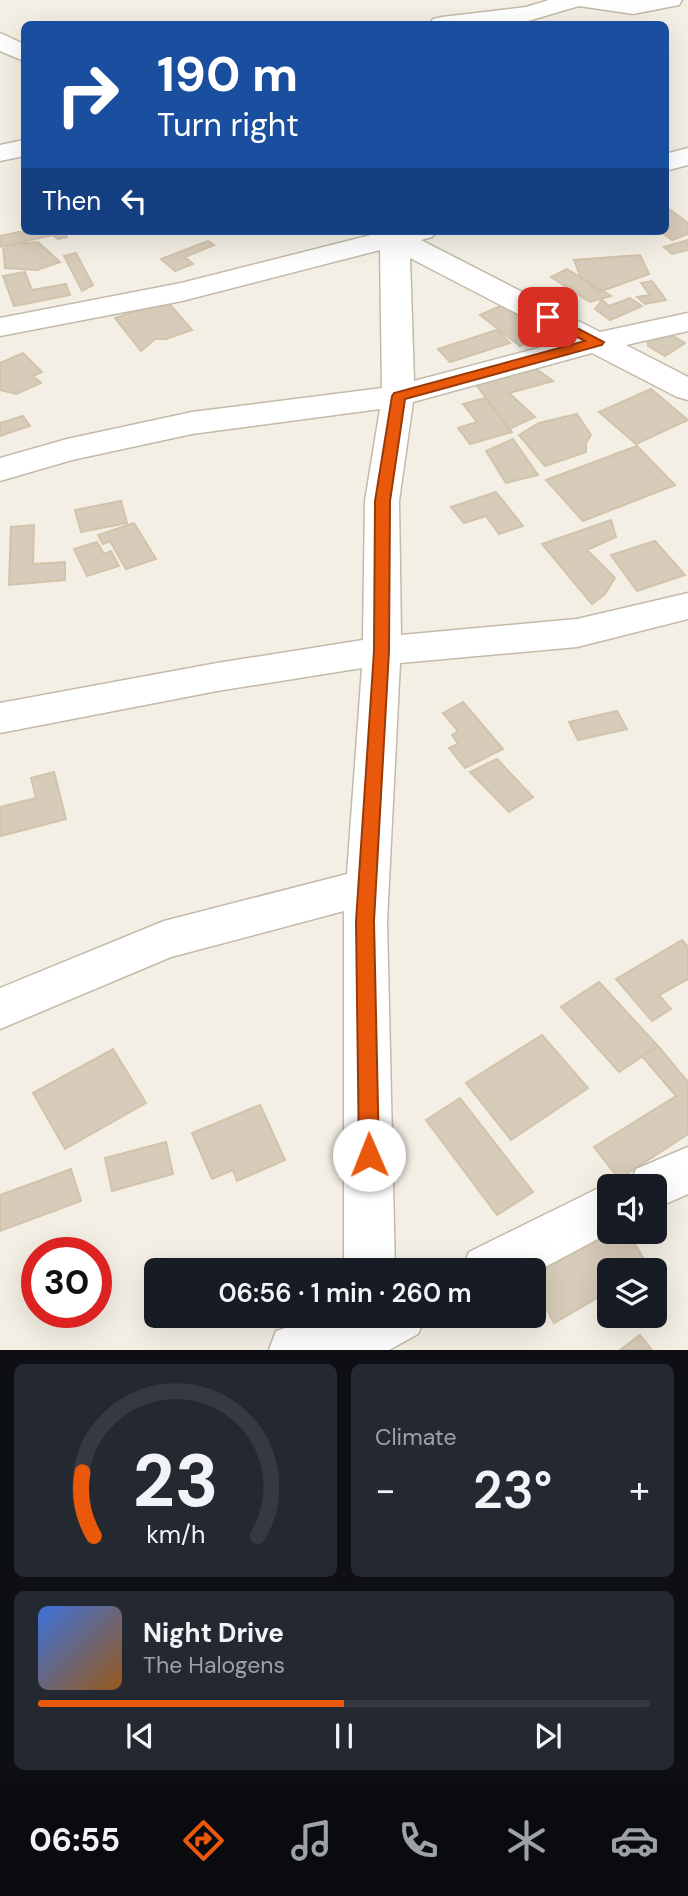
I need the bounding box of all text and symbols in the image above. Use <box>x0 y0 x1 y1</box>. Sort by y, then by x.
text: 190 m <box>157 42 298 106</box>
icon: right <box>42 49 133 140</box>
text: Turn right <box>157 104 299 146</box>
icon: left <box>115 182 153 220</box>
text: Then <box>42 184 101 218</box>
pin <box>518 287 578 347</box>
icon: arrive <box>529 298 567 336</box>
position arrow <box>332 1118 406 1192</box>
map controls <box>597 1174 667 1328</box>
button: sound <box>597 1174 667 1244</box>
speed limit sign: 30 <box>21 1237 112 1328</box>
button: layers <box>597 1258 667 1328</box>
text: 06:56 · 1 min · 260 m <box>218 1276 472 1310</box>
text: Climate <box>375 1422 457 1452</box>
text: 23 <box>133 1435 218 1530</box>
text: 23° <box>473 1456 552 1524</box>
text: − <box>375 1465 396 1515</box>
text: + <box>629 1465 650 1515</box>
text: km/h <box>146 1518 205 1551</box>
text: Night Drive <box>143 1616 284 1650</box>
text: The Halogens <box>143 1650 285 1680</box>
icon: previous <box>121 1717 159 1755</box>
icon: pause <box>325 1717 363 1755</box>
icon: next <box>529 1717 567 1755</box>
icon: directions <box>179 1816 228 1865</box>
icon: music <box>287 1816 336 1865</box>
icon: phone <box>394 1816 443 1865</box>
icon: climate <box>502 1816 551 1865</box>
icon: car <box>610 1816 659 1865</box>
text: 06:55 <box>29 1819 120 1861</box>

